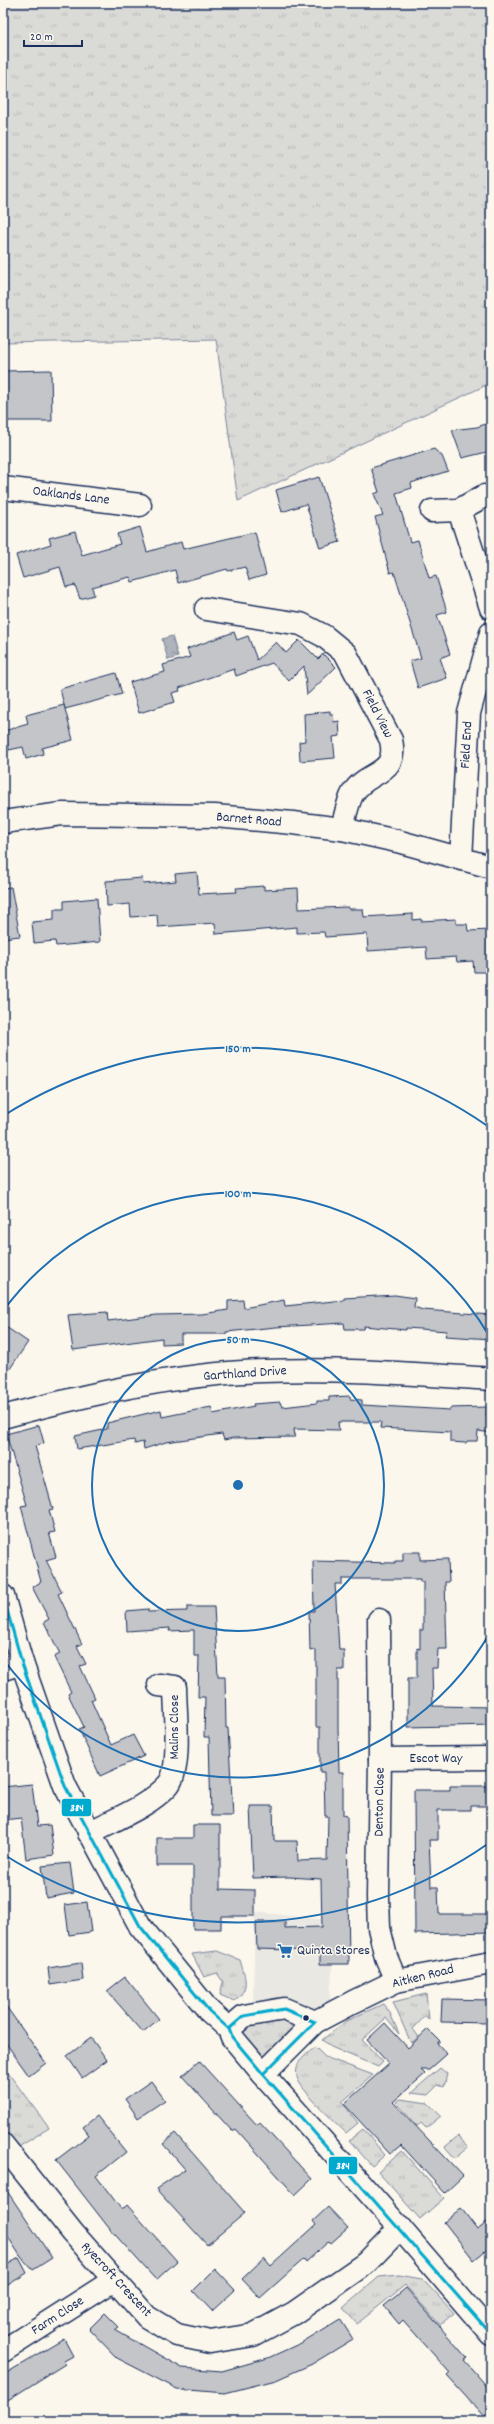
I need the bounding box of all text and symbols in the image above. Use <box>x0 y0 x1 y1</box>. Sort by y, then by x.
scale bar <box>24 22 82 48</box>
text: 20 m <box>30 29 53 46</box>
street label: Oaklands Lane <box>31 481 111 511</box>
street label: Field View <box>356 686 398 742</box>
street label: Field End <box>456 721 478 769</box>
street label: Barnet Road <box>215 807 283 833</box>
text: 150 m <box>225 1041 251 1058</box>
text: 100 m <box>225 1186 251 1203</box>
text: 50 m <box>226 1332 250 1349</box>
street label: Garthland Drive <box>203 1361 287 1387</box>
centre of rings <box>231 1478 245 1492</box>
street label: Malins Close <box>165 1695 185 1759</box>
street label: Escot Way <box>410 1749 463 1769</box>
street label: Denton Close <box>369 1767 391 1837</box>
line badge: 384 <box>61 1798 92 1817</box>
text: 384 <box>70 1801 84 1817</box>
place label: Quinta Stores <box>297 1941 370 1961</box>
supermarket icon: Quinta Stores <box>276 1942 294 1960</box>
street label: Aitken Road <box>390 1960 456 1994</box>
unlabelled marker <box>301 2013 311 2023</box>
line badge: 384 <box>328 2156 358 2175</box>
text: 384 <box>336 2159 350 2175</box>
street label: Ryecroft Crescent <box>76 2238 156 2322</box>
street label: Farm Close <box>28 2291 88 2341</box>

